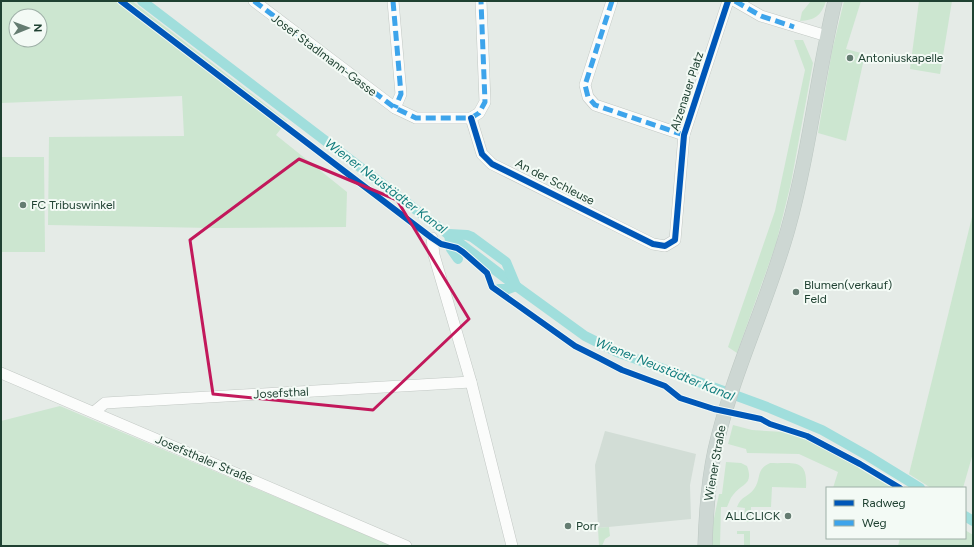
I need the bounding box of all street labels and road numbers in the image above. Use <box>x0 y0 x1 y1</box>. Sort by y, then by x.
street label: Josef Stadlmann-Gasse <box>269 11 380 99</box>
street label: Alzenauer Platz <box>668 50 706 132</box>
street label: An der Schleuse <box>513 156 597 208</box>
street label: Josefsthal <box>253 385 309 401</box>
street label: Wiener Straße <box>701 424 729 502</box>
street label: Josefsthaler Straße <box>153 432 255 486</box>

